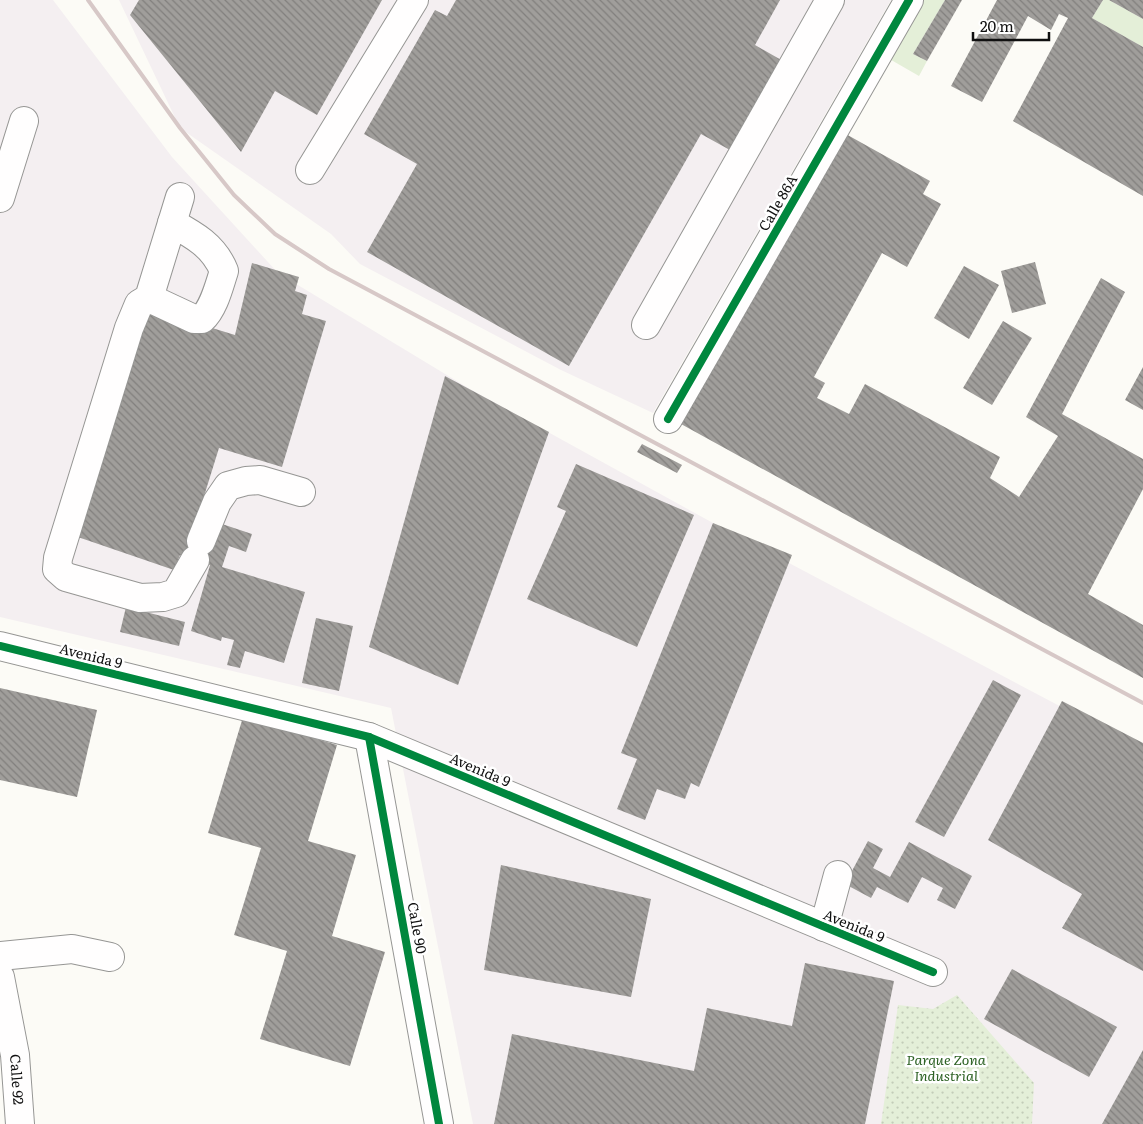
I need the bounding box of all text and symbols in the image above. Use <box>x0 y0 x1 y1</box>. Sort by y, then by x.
scale bar <box>973 10 1049 42</box>
text: 20 m <box>980 14 1014 37</box>
street label: Calle 86A <box>753 170 802 234</box>
street label: Avenida 9 <box>58 638 125 673</box>
street label: Avenida 9 <box>447 747 514 791</box>
street label: Calle 90 <box>404 901 432 955</box>
street label: Avenida 9 <box>821 904 888 946</box>
park label: Parque Zona Industrial <box>906 1049 986 1085</box>
street label: Calle 92 <box>6 1053 30 1105</box>

